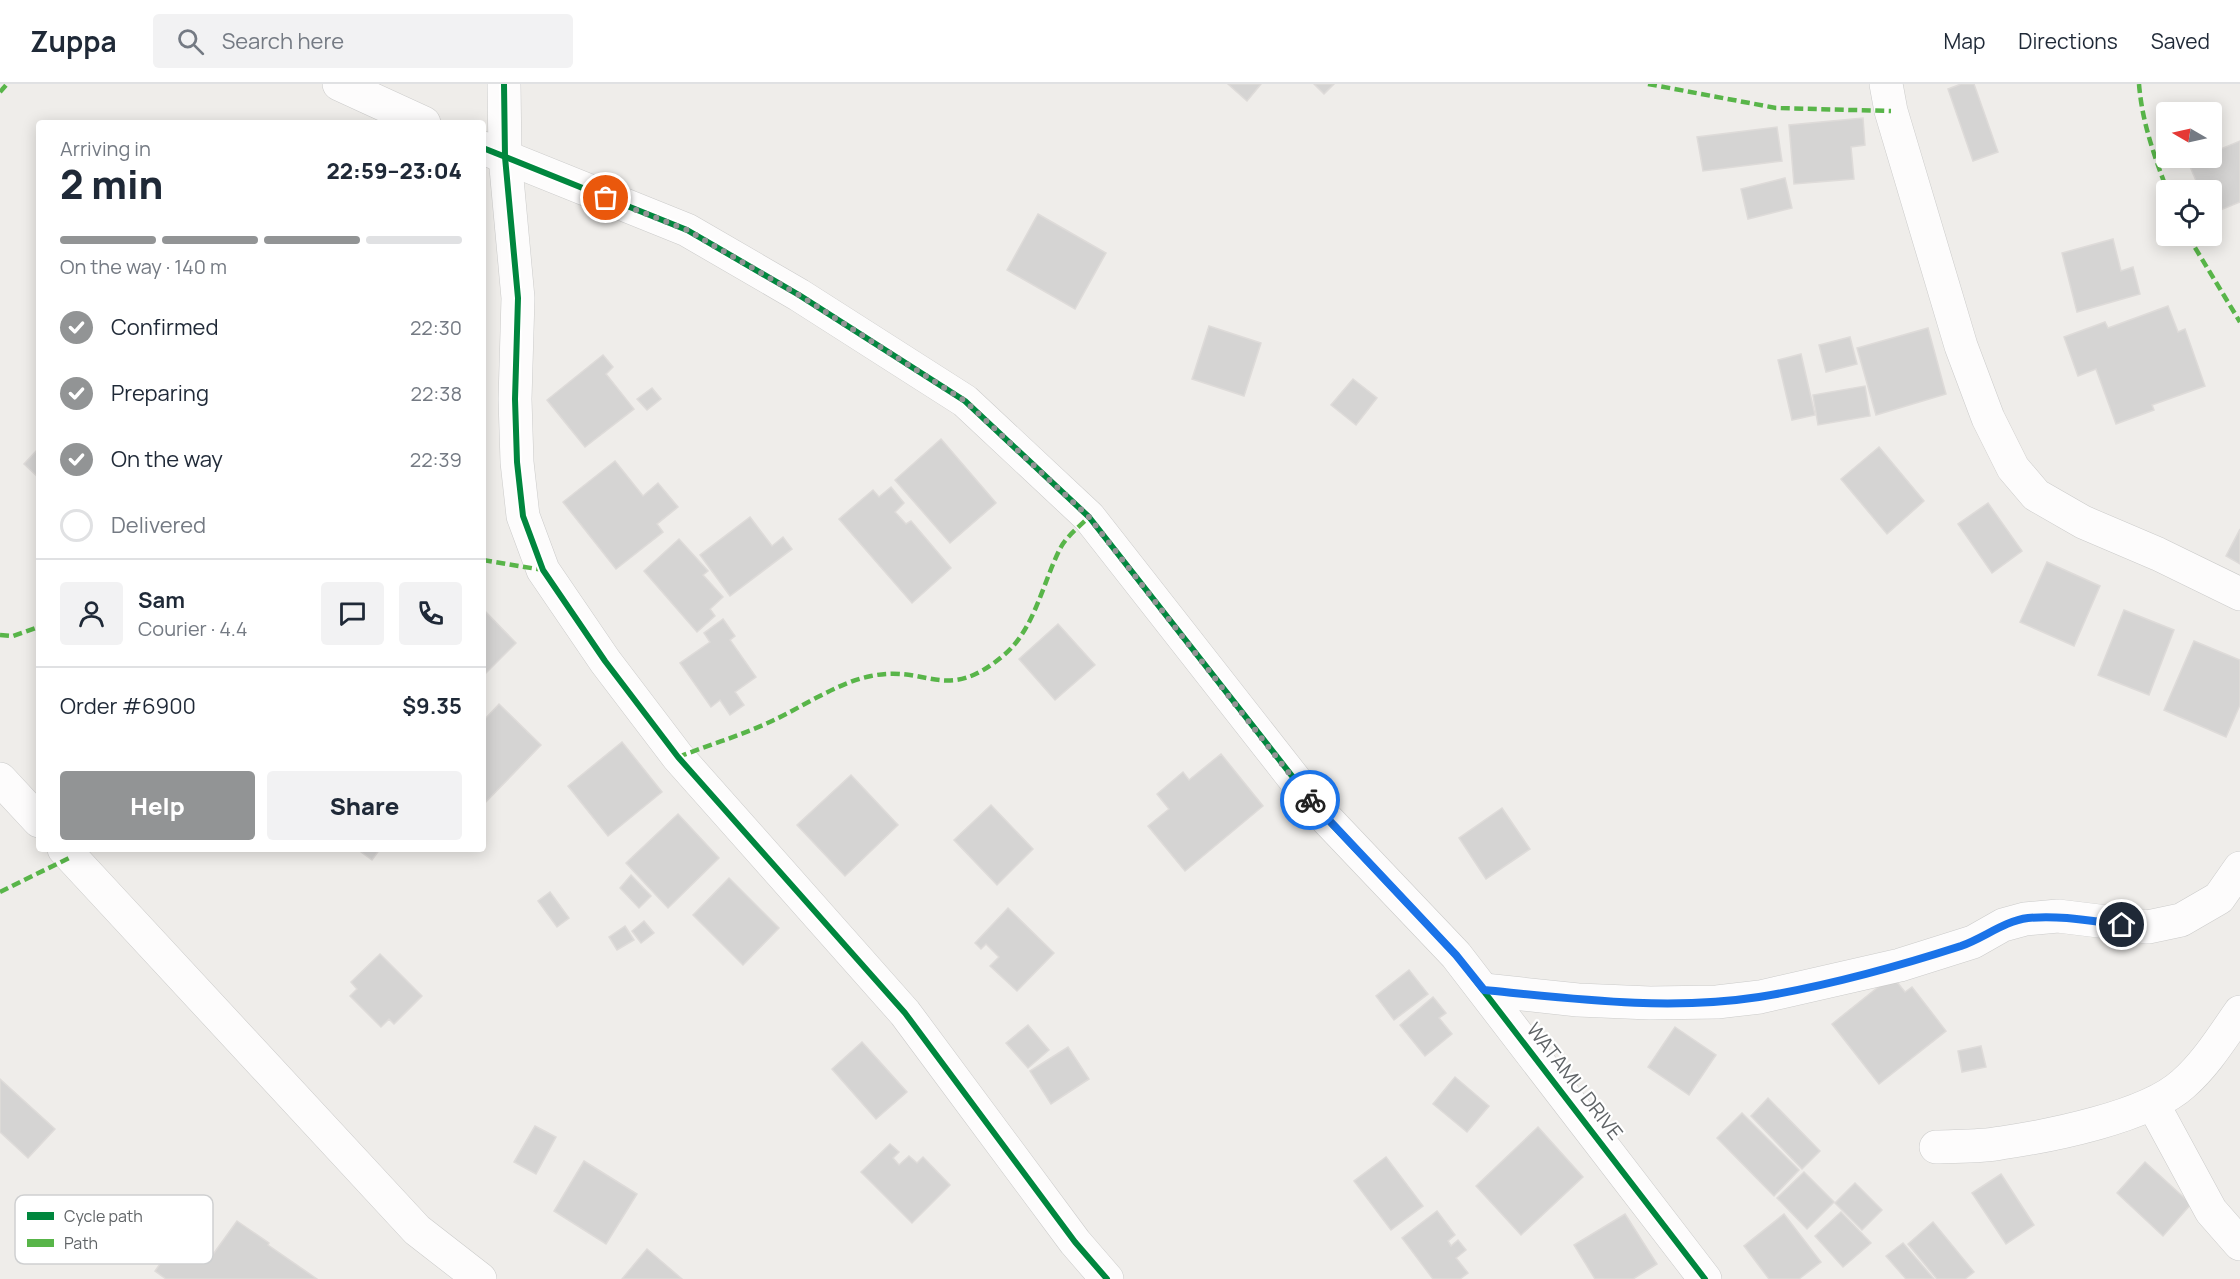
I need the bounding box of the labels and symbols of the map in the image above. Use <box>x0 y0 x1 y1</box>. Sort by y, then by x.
north arrow <box>2156 102 2222 168</box>
pin <box>580 172 631 223</box>
courier <box>1280 770 1340 830</box>
pin <box>2096 899 2147 950</box>
street label: WATAMU DRIVE <box>1521 1017 1629 1145</box>
legend <box>15 1195 213 1264</box>
text: Cycle path <box>64 1205 143 1227</box>
text: Path <box>64 1232 98 1254</box>

